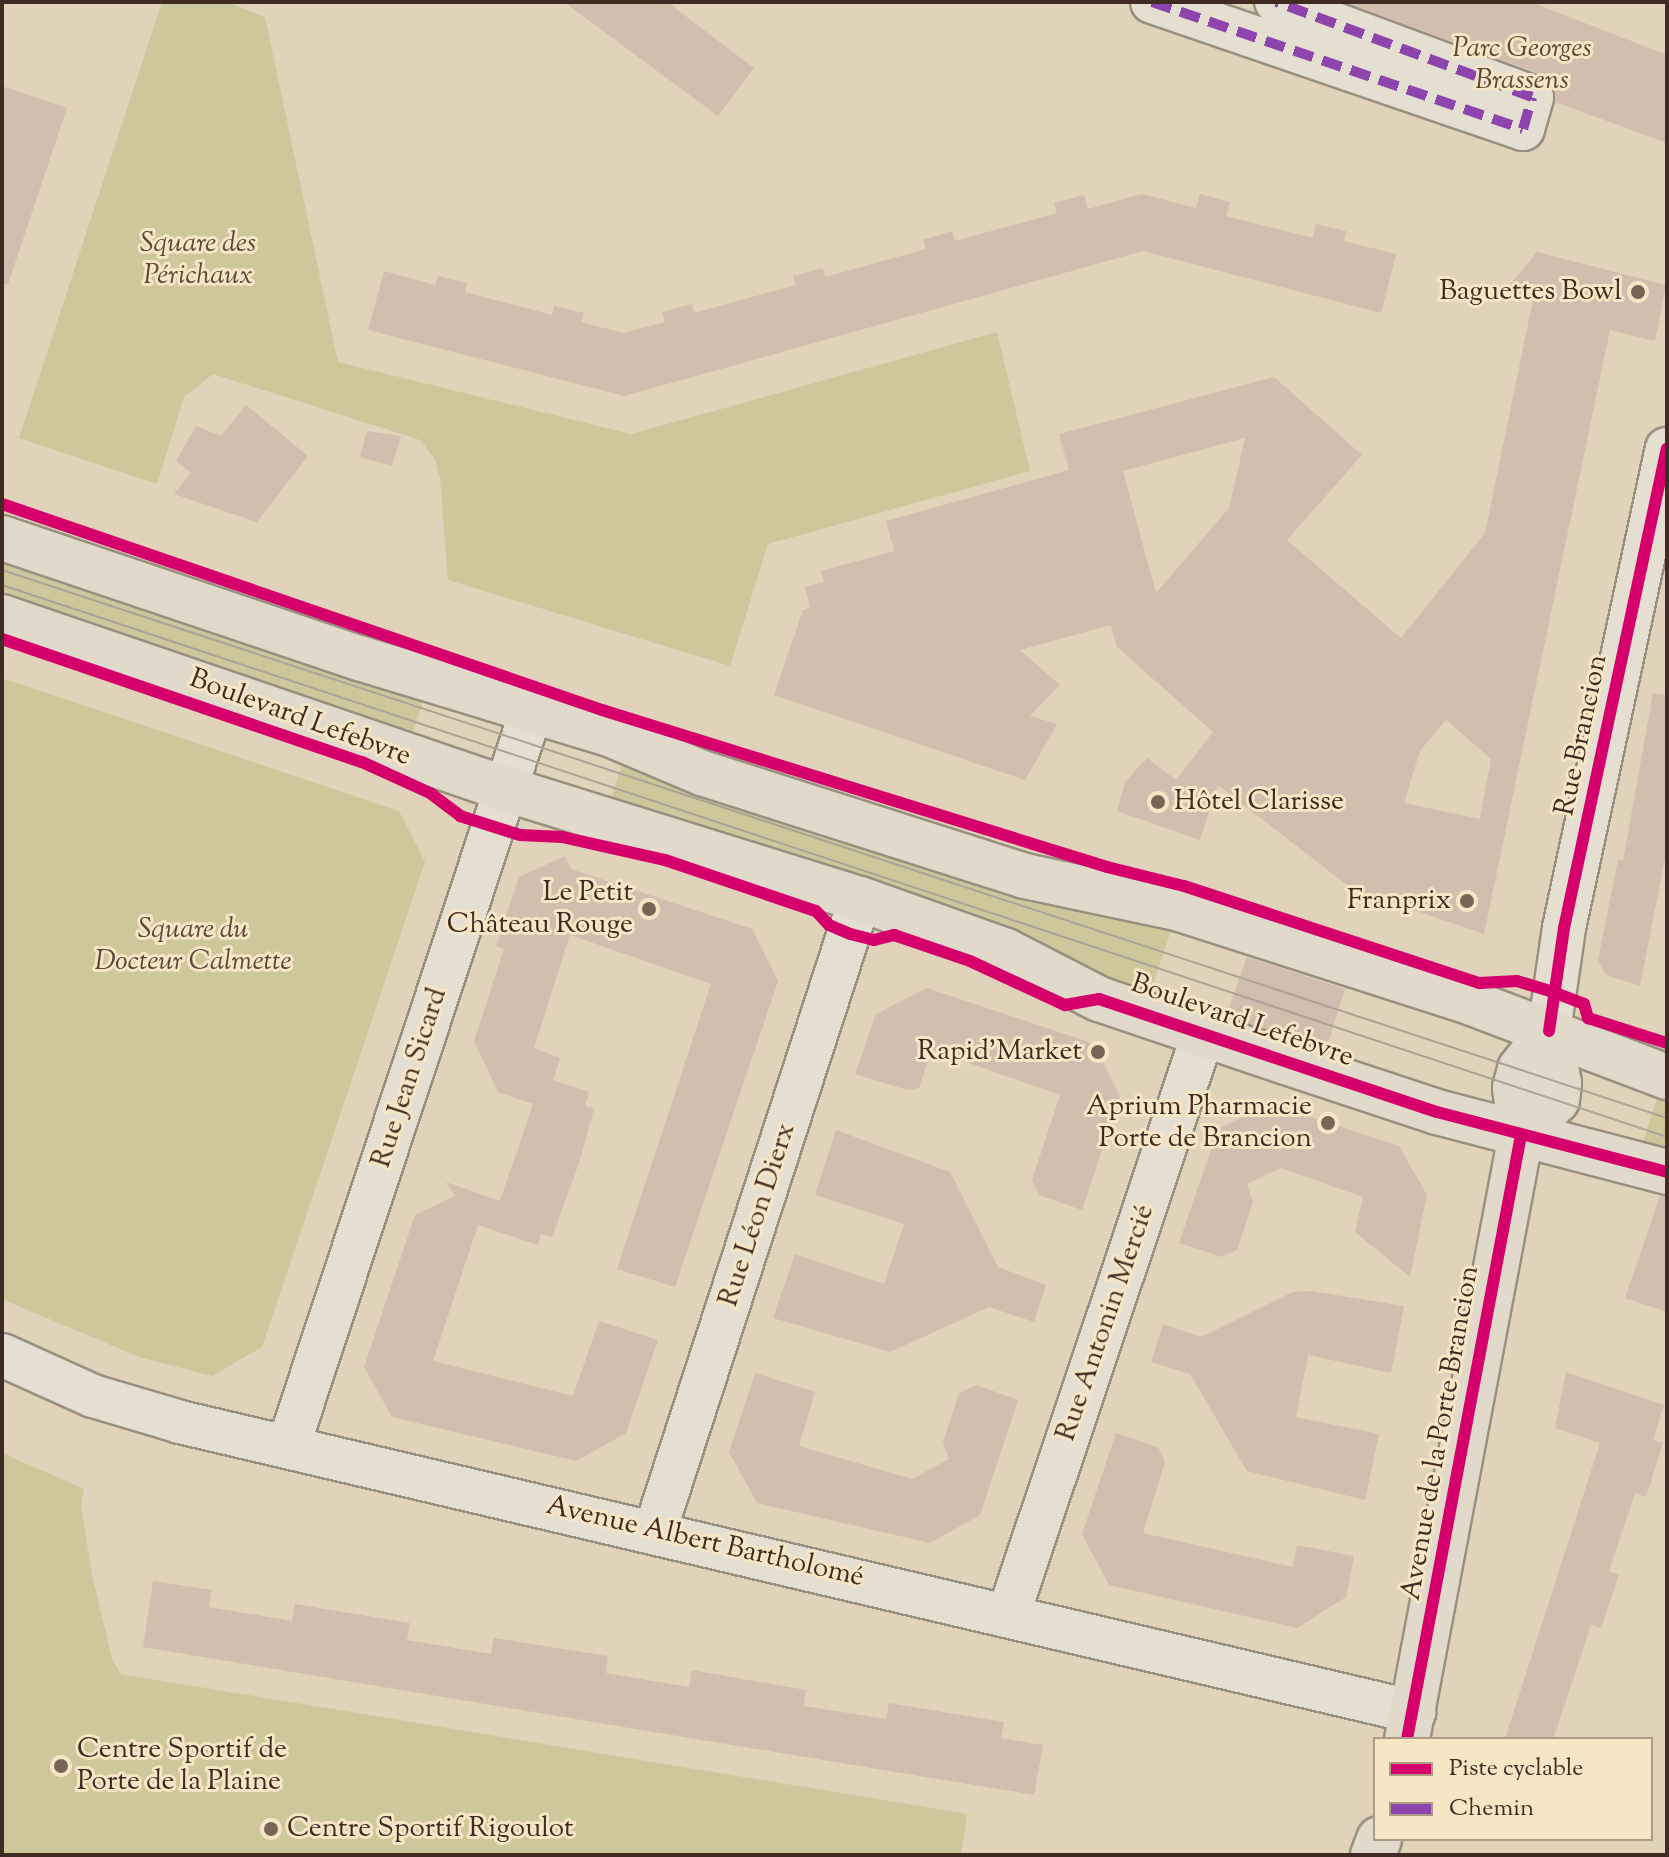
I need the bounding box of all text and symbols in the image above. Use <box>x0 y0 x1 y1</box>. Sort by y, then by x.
park label: Parc Georges Brassens <box>1453 32 1591 98</box>
park label: Square des Périchaux <box>140 227 256 293</box>
place label: Baguettes Bowl <box>1439 275 1622 309</box>
marker: Baguettes Bowl <box>1629 283 1647 301</box>
street label: Rue Brancion <box>1549 651 1615 819</box>
street label: Boulevard Lefebvre <box>185 662 415 774</box>
place label: Hôtel Clarisse <box>1174 785 1344 819</box>
marker: Hôtel Clarisse <box>1149 793 1167 811</box>
place label: Le Petit Château Rouge <box>447 876 633 942</box>
place label: Franprix <box>1347 884 1451 918</box>
marker: Franprix <box>1458 892 1476 910</box>
marker: Le Petit Château Rouge <box>640 900 658 918</box>
park label: Square du Docteur Calmette <box>95 913 291 979</box>
street label: Boulevard Lefebvre <box>1126 967 1358 1075</box>
street label: Rue Jean Sicard <box>365 984 455 1172</box>
place label: Rapid'Market <box>917 1035 1082 1069</box>
marker: Rapid'Market <box>1089 1043 1107 1061</box>
place label: Aprium Pharmacie Porte de Brancion <box>1086 1090 1312 1156</box>
marker: Aprium Pharmacie Porte de Brancion <box>1319 1114 1337 1132</box>
street label: Rue Léon Dierx <box>713 1119 803 1311</box>
street label: Rue Antonin Mercié <box>1050 1200 1162 1446</box>
street label: Avenue de la Porte Brancion <box>1395 1263 1487 1603</box>
street label: Avenue Albert Bartholomé <box>543 1489 867 1595</box>
place label: Centre Sportif de Porte de la Plaine <box>77 1733 287 1799</box>
legend <box>1373 1737 1653 1841</box>
text: Piste cyclable <box>1449 1752 1584 1786</box>
marker: Centre Sportif de Porte de la Plaine <box>52 1757 70 1775</box>
text: Chemin <box>1449 1792 1534 1826</box>
place label: Centre Sportif Rigoulot <box>287 1812 574 1846</box>
marker: Centre Sportif Rigoulot <box>262 1820 280 1838</box>

